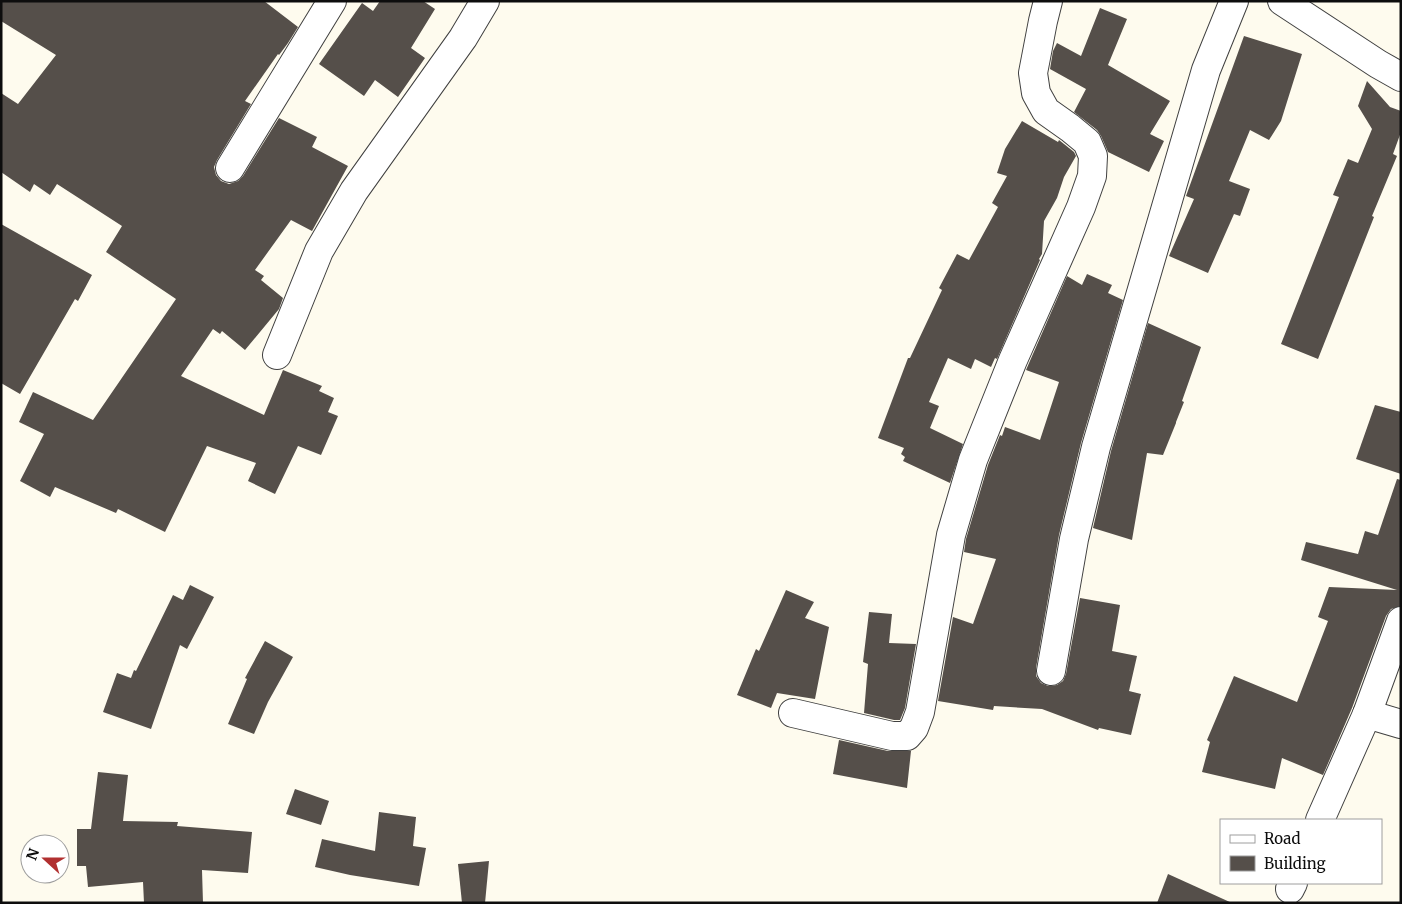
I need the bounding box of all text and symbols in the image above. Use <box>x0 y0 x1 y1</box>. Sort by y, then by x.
legend <box>1220 819 1382 884</box>
text: Road <box>1264 829 1300 848</box>
north arrow <box>20 834 70 884</box>
text: N <box>22 846 43 863</box>
text: Building <box>1264 854 1326 873</box>

